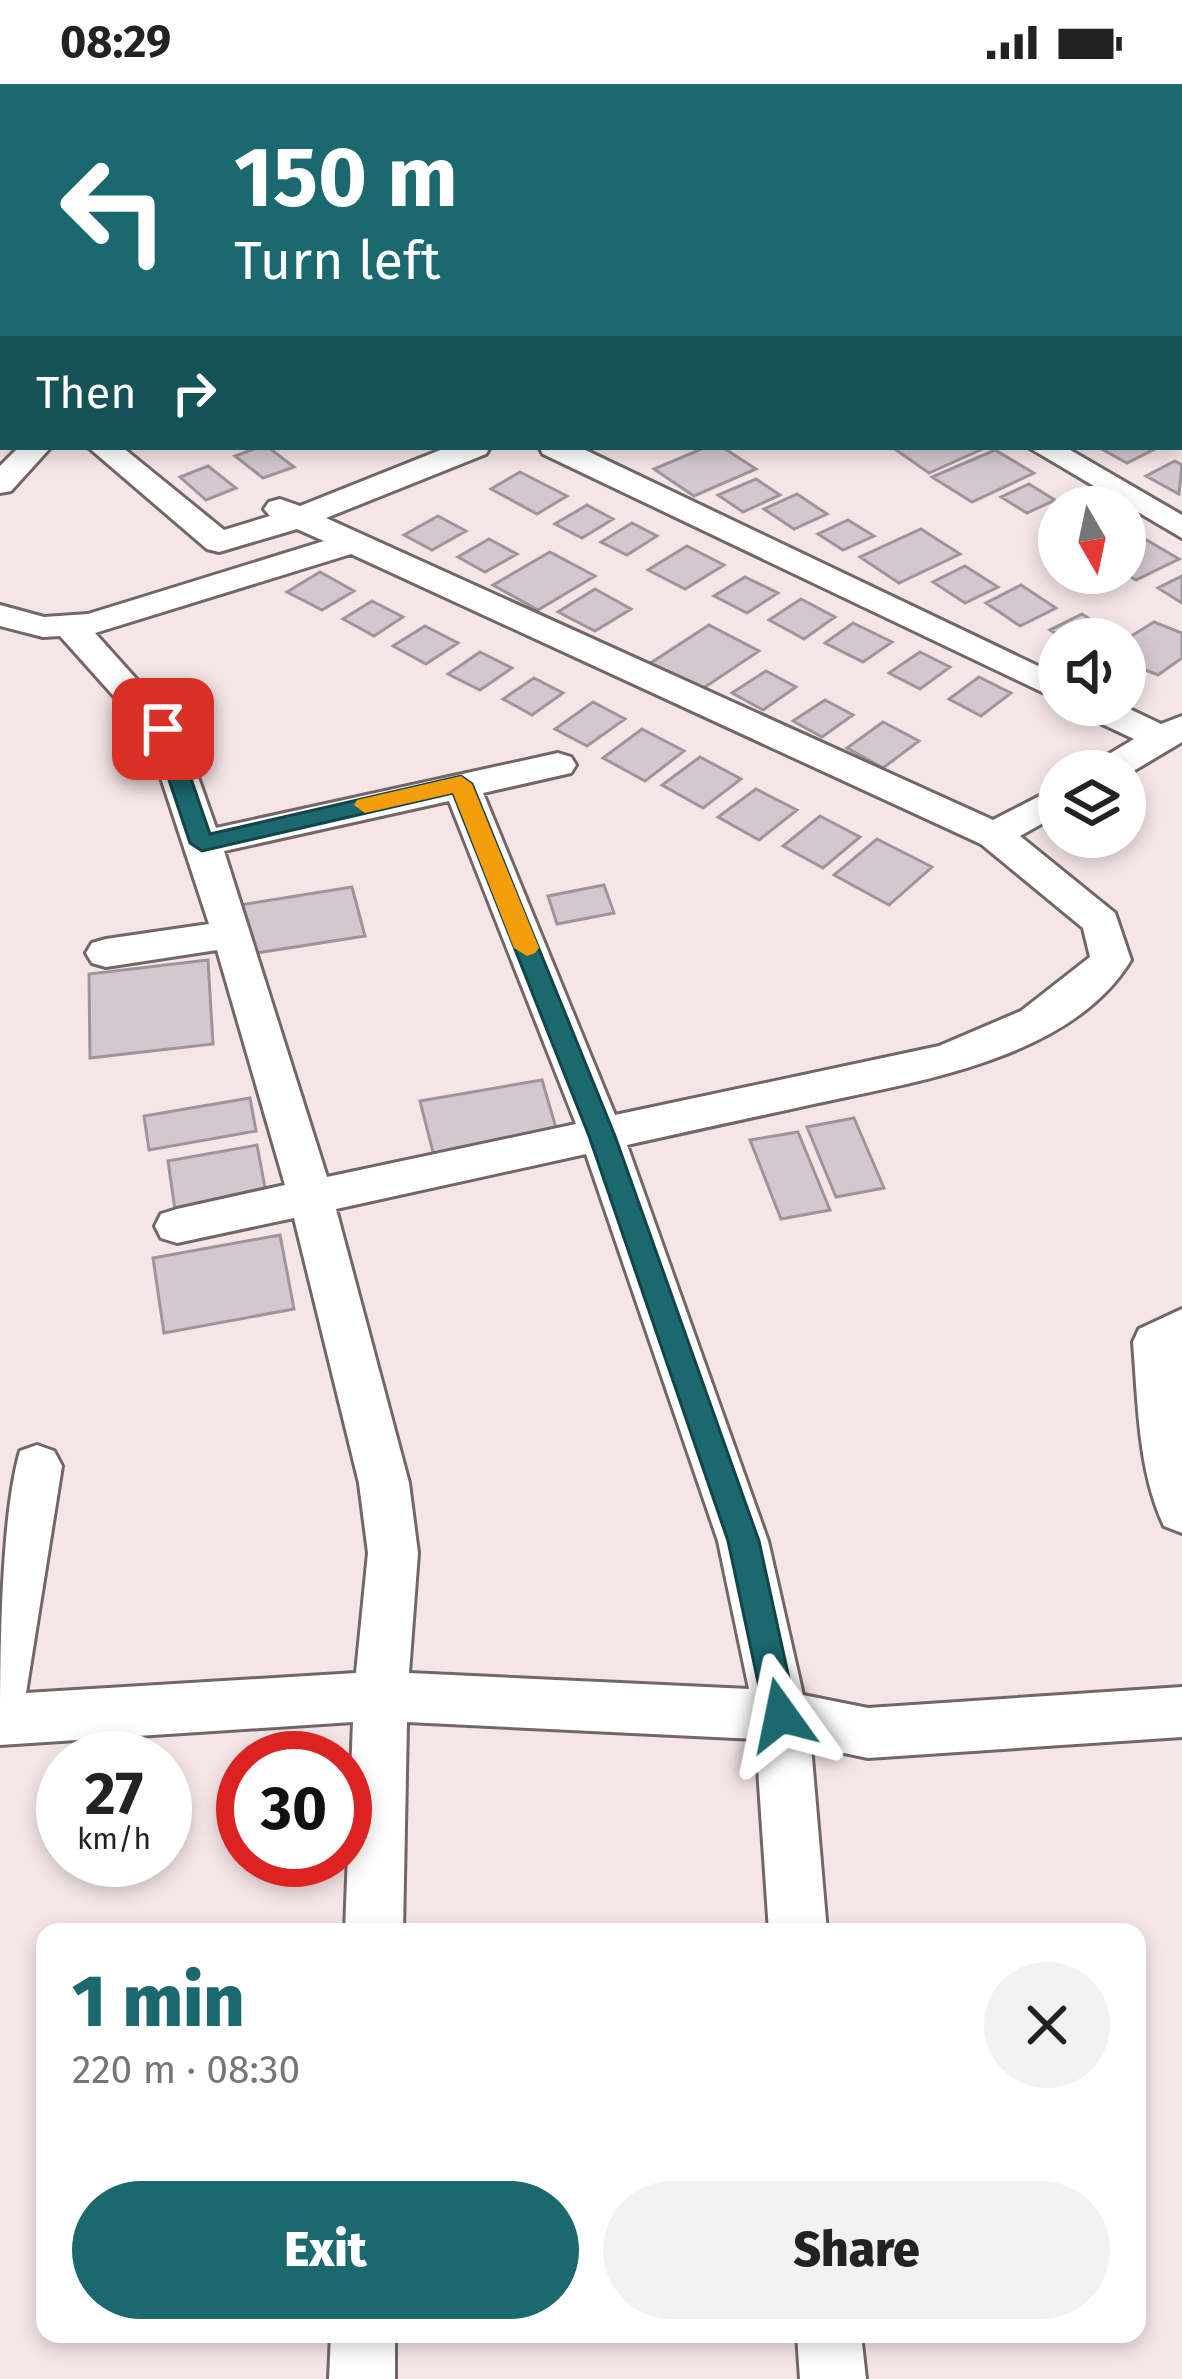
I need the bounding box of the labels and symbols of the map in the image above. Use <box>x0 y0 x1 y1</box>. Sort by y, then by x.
north arrow <box>1038 486 1146 594</box>
pin <box>112 678 214 780</box>
position arrow <box>718 1652 844 1778</box>
speed limit sign: 30 <box>216 1731 372 1887</box>

